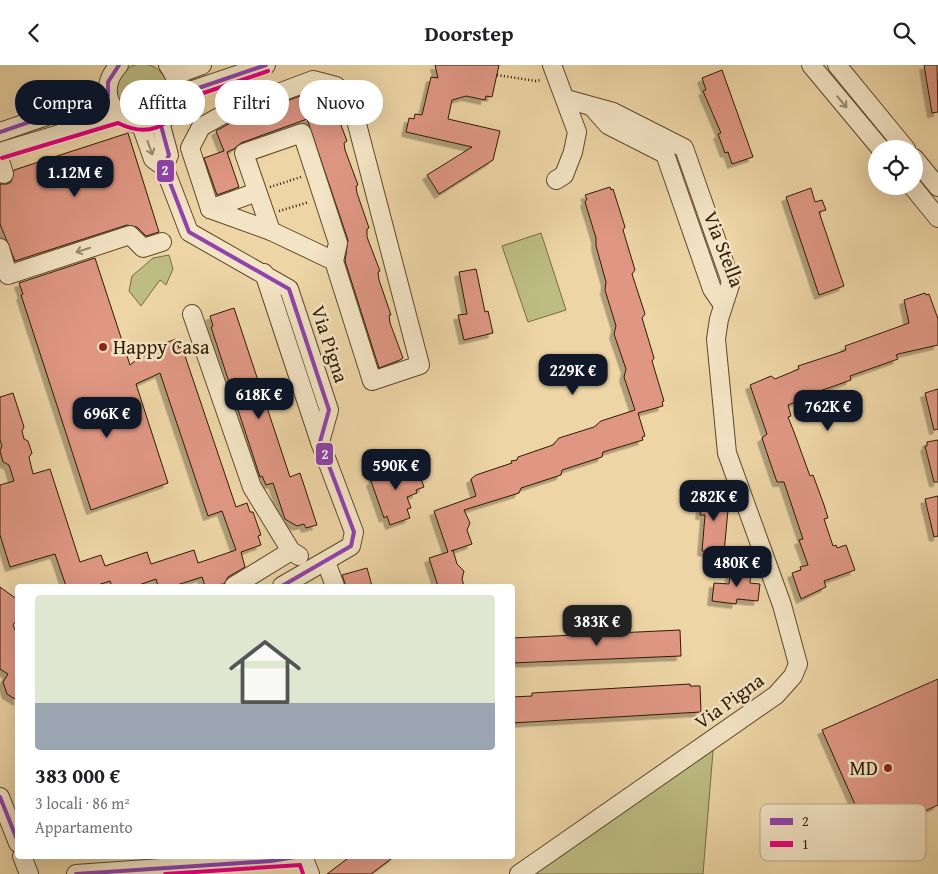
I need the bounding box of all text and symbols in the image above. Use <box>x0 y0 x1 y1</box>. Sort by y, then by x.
text: Doorstep <box>425 17 513 49</box>
icon: back <box>20 19 48 47</box>
icon: search <box>890 19 918 47</box>
chip: Compra <box>15 80 110 125</box>
chip: Affitta <box>120 80 205 125</box>
chip: Filtri <box>215 80 289 125</box>
chip: Nuovo <box>299 80 383 125</box>
one-way arrow <box>836 96 848 109</box>
one-way arrow <box>146 140 155 155</box>
map controls <box>868 140 923 195</box>
button: locate <box>868 140 923 195</box>
pin: 1.12M € <box>29 155 121 198</box>
line badge: 2 <box>156 159 175 183</box>
text: 1.12M € <box>48 160 102 184</box>
text: 2 <box>161 160 169 180</box>
street label: Via Stella <box>697 207 752 292</box>
one-way arrow <box>76 246 92 255</box>
street label: Via Pigna <box>304 302 357 387</box>
place label: Happy Casa <box>113 332 210 361</box>
marker: Happy Casa <box>97 341 109 353</box>
pin: 229K € <box>532 353 614 396</box>
text: 229K € <box>550 358 596 382</box>
pin: 618K € <box>218 377 300 420</box>
text: 618K € <box>236 382 282 406</box>
pin: 762K € <box>787 389 869 432</box>
text: 762K € <box>805 394 851 418</box>
pin: 696K € <box>66 397 148 439</box>
text: 696K € <box>84 401 130 425</box>
line badge: 2 <box>315 442 334 466</box>
text: 2 <box>321 444 329 464</box>
pin: 590K € <box>355 449 437 491</box>
text: 590K € <box>373 453 419 477</box>
pin: 282K € <box>673 479 755 522</box>
text: 282K € <box>691 484 737 508</box>
pin: 480K € <box>696 545 778 588</box>
text: 480K € <box>714 550 760 574</box>
pin: 383K € <box>556 605 638 647</box>
text: 383K € <box>574 609 620 633</box>
icon: home <box>220 627 310 717</box>
street label: Via Pigna <box>688 665 770 736</box>
place label: MD <box>849 753 878 782</box>
text: 383 000 € <box>35 760 120 791</box>
marker: MD <box>882 762 894 774</box>
text: 3 locali · 86 m² <box>35 791 130 815</box>
legend <box>760 804 926 861</box>
text: 2 <box>802 811 809 831</box>
text: Appartamento <box>35 815 133 839</box>
text: 1 <box>802 834 809 854</box>

